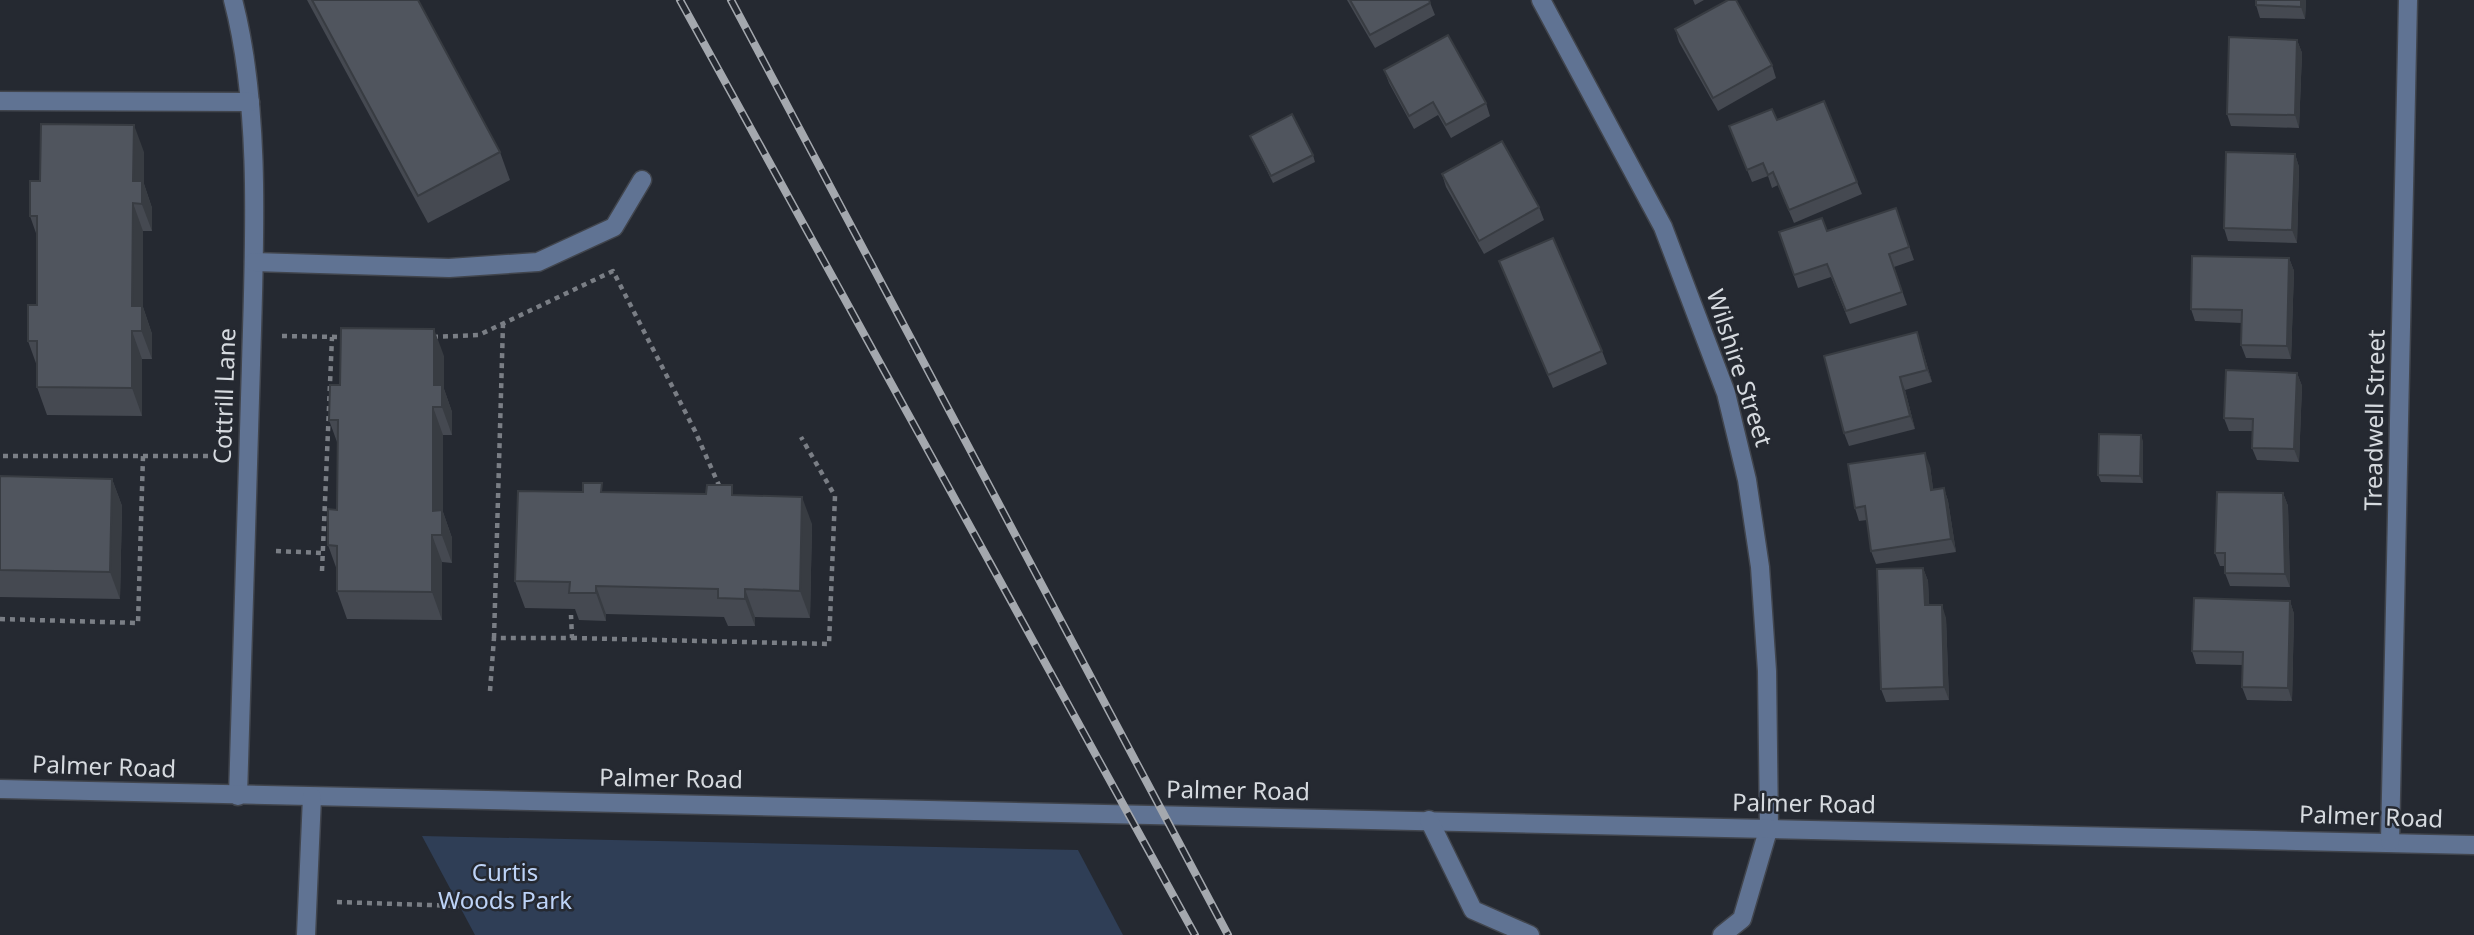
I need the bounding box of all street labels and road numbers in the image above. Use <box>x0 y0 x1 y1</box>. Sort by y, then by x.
street label: Wilshire Street <box>1699 285 1781 451</box>
street label: Cottrill Lane <box>205 327 242 465</box>
street label: Treadwell Street <box>2355 329 2392 511</box>
street label: Palmer Road <box>32 746 177 785</box>
street label: Palmer Road <box>599 760 743 795</box>
street label: Palmer Road <box>1166 772 1310 807</box>
street label: Palmer Road <box>1732 785 1876 820</box>
street label: Palmer Road <box>2299 796 2444 835</box>

